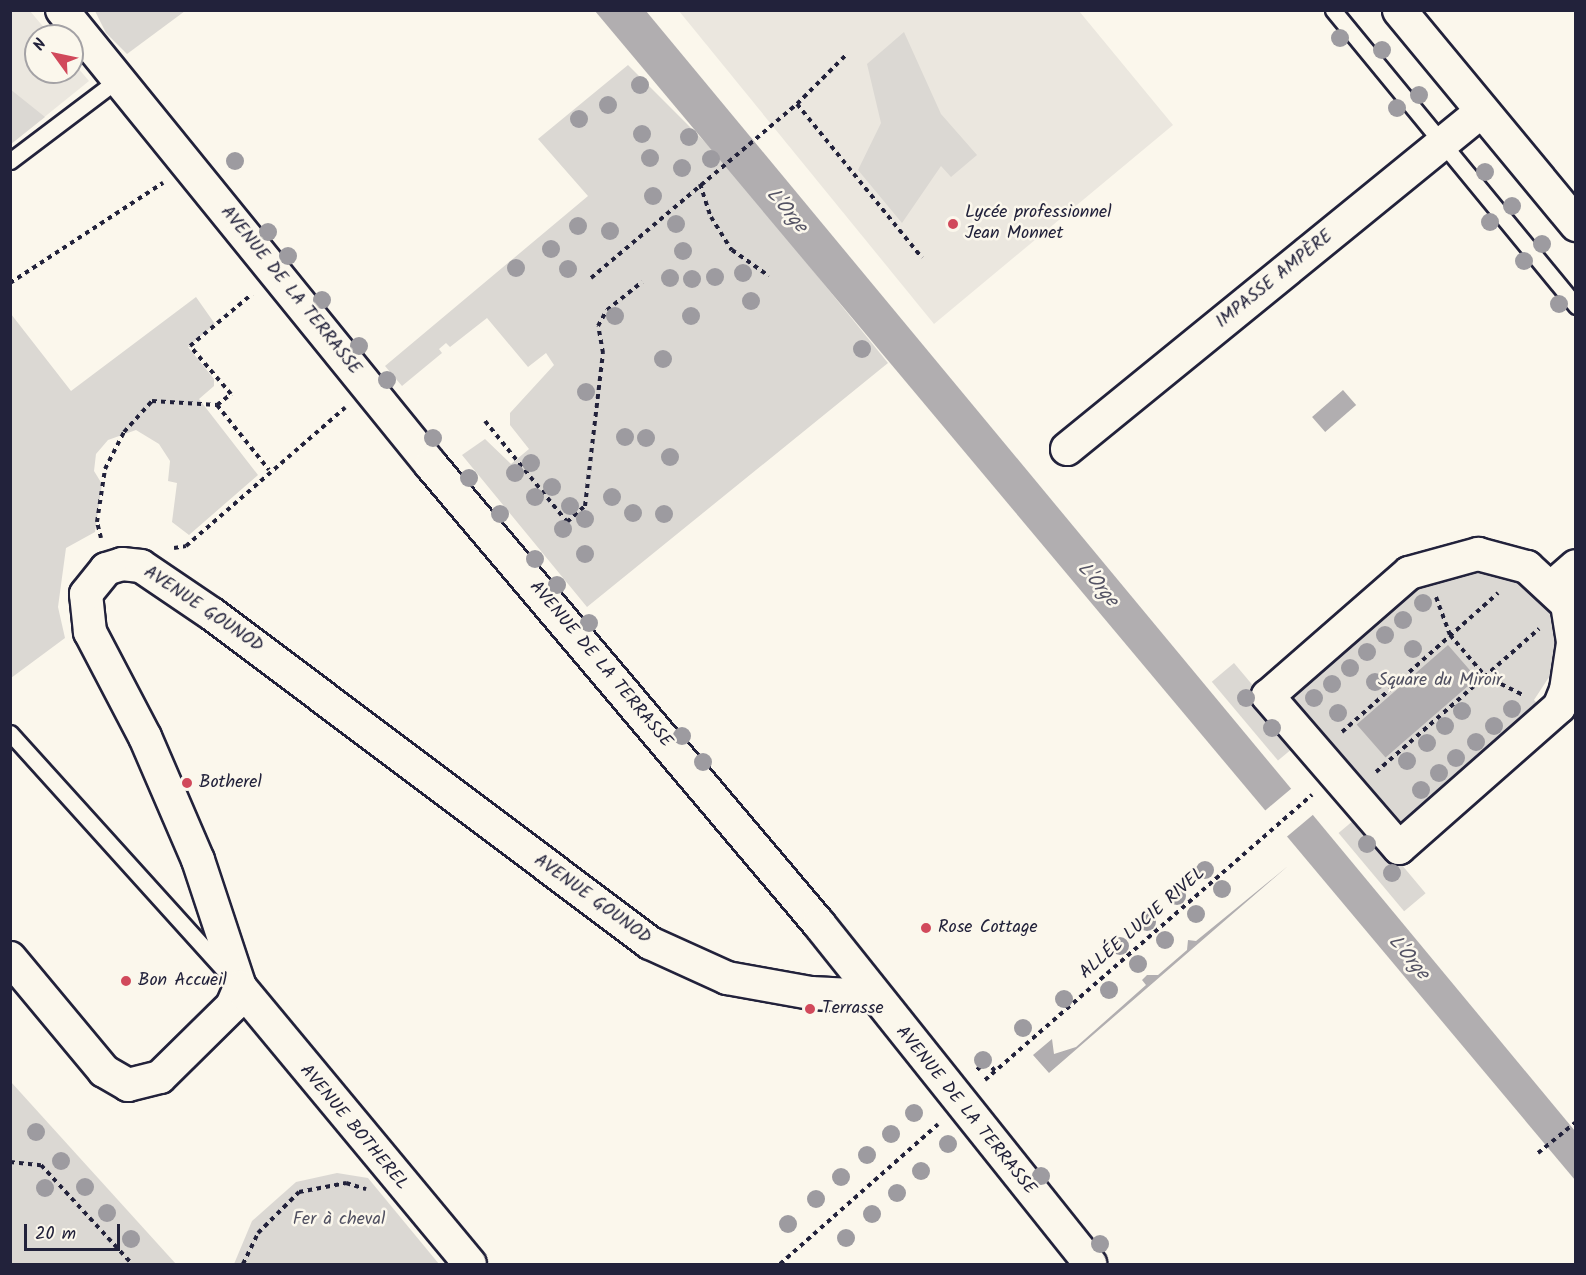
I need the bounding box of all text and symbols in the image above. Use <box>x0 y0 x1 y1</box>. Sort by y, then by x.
north arrow <box>24 24 84 84</box>
text: N <box>27 34 53 56</box>
water label: L'Orge <box>760 184 812 238</box>
street label: AVENUE DE LA TERRASSE <box>215 202 365 380</box>
place label: Lycée professionnel Jean Monnet <box>965 203 1112 246</box>
marker: Lycée professionnel Jean Monnet <box>946 217 960 231</box>
street label: IMPASSE AMPÈRE <box>1212 226 1338 334</box>
water label: L'Orge <box>1071 558 1123 612</box>
street label: AVENUE GOUNOD <box>139 562 267 658</box>
street label: AVENUE DE LA TERRASSE <box>524 577 676 753</box>
park label: Square du Miroir <box>1378 670 1502 692</box>
place label: Botherel <box>199 772 262 794</box>
marker: Botherel <box>180 776 194 790</box>
street label: AVENUE GOUNOD <box>529 850 655 950</box>
street label: ALLÉE LUCIE RIVEL <box>1076 863 1210 985</box>
place label: Rose Cottage <box>938 917 1038 939</box>
marker: Rose Cottage <box>919 921 933 935</box>
water label: L'Orge <box>1382 931 1434 985</box>
place label: Bon Accueil <box>138 970 227 992</box>
marker: Bon Accueil <box>119 974 133 988</box>
place label: Terrasse <box>822 998 884 1020</box>
marker: Terrasse <box>803 1002 817 1016</box>
street label: AVENUE DE LA TERRASSE <box>890 1022 1040 1200</box>
street label: AVENUE BOTHEREL <box>294 1061 412 1195</box>
park label: Fer à cheval <box>293 1209 385 1231</box>
scale bar <box>27 1212 123 1250</box>
text: 20 m <box>35 1220 76 1249</box>

